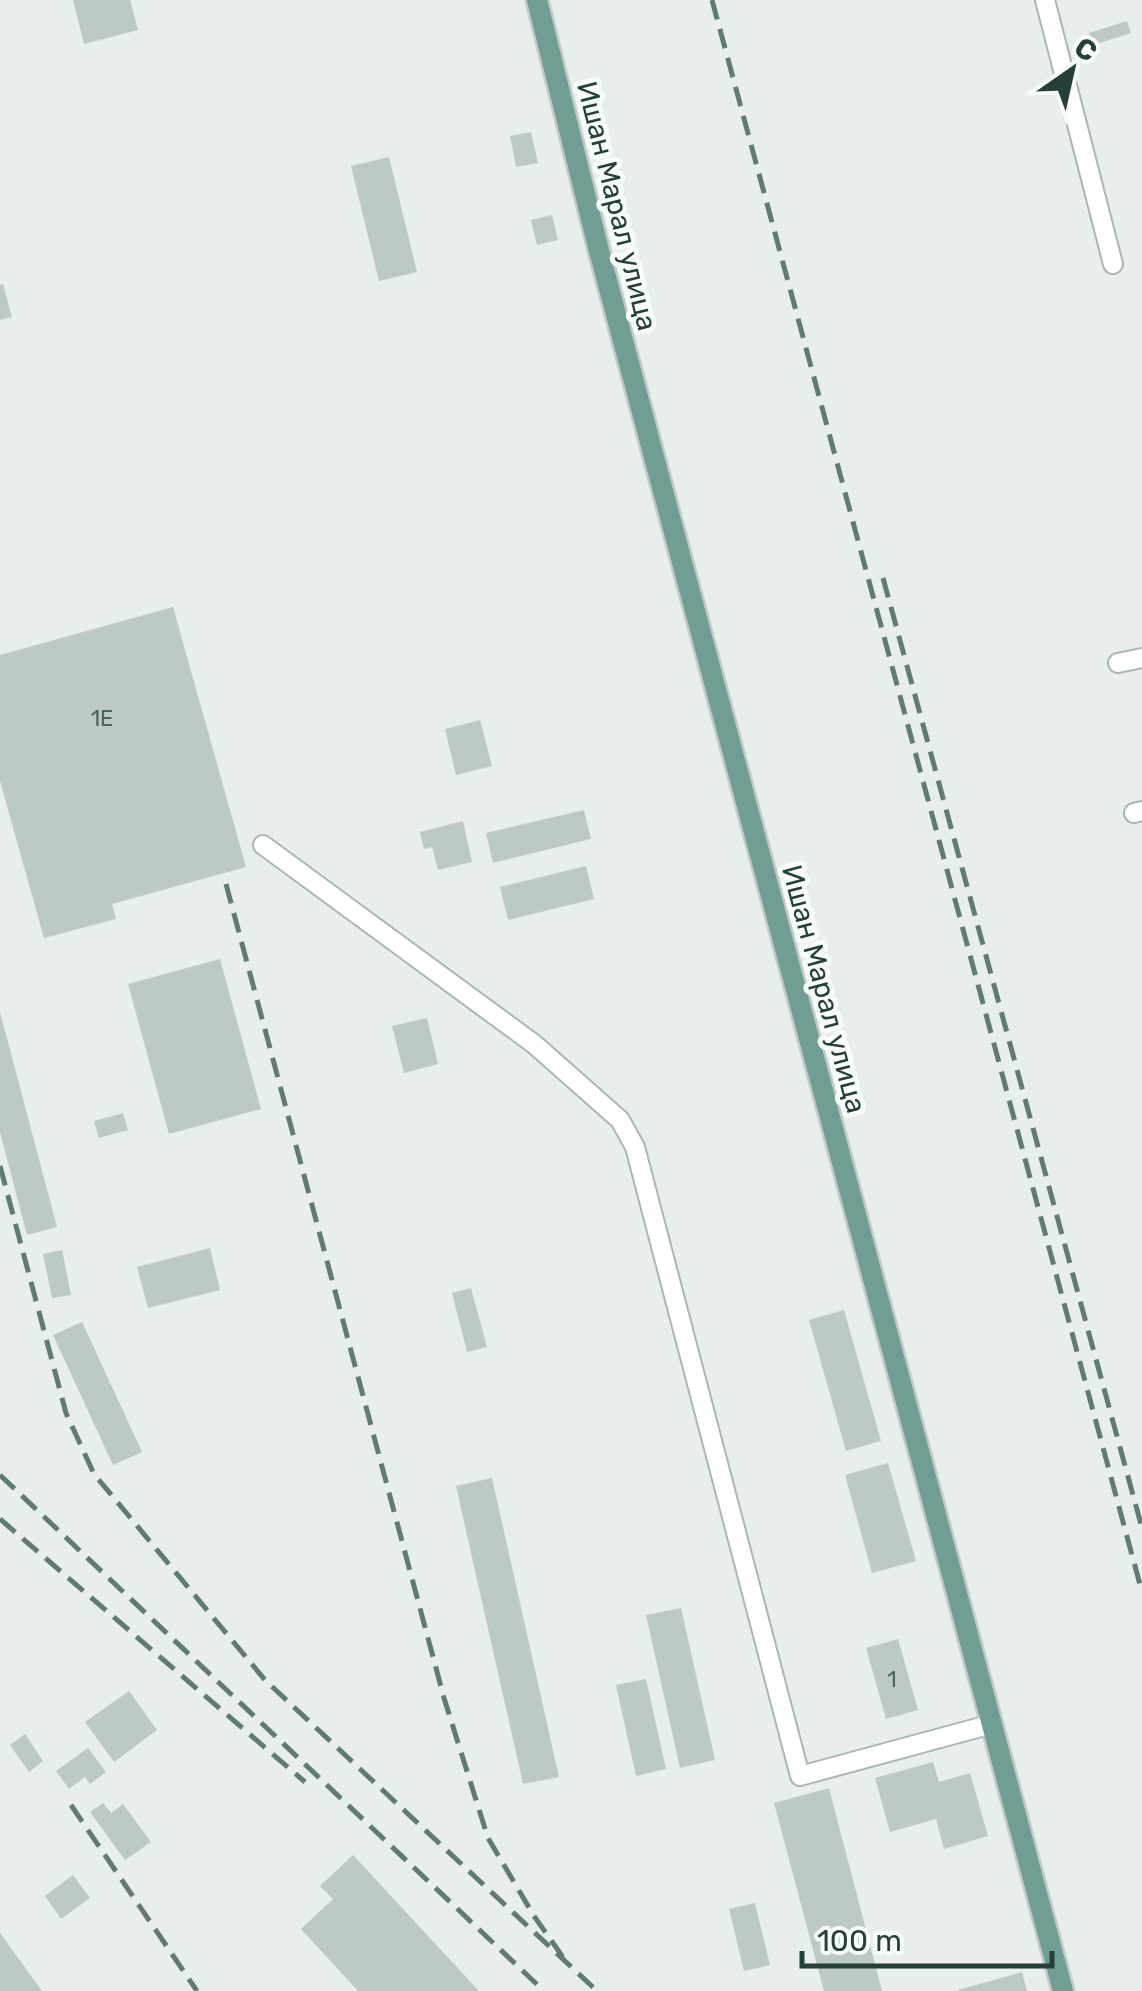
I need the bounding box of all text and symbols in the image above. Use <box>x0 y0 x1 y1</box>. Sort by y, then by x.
north arrow <box>1022 20 1122 120</box>
text: С <box>1068 31 1103 69</box>
street label: Ишан Марал улица <box>570 78 664 334</box>
house number: 1Е <box>91 705 113 732</box>
street label: Ишан Марал улица <box>775 861 873 1117</box>
house number: 1 <box>887 1666 897 1693</box>
scale bar <box>802 1906 1052 1968</box>
text: 100 m <box>817 1923 902 1959</box>

